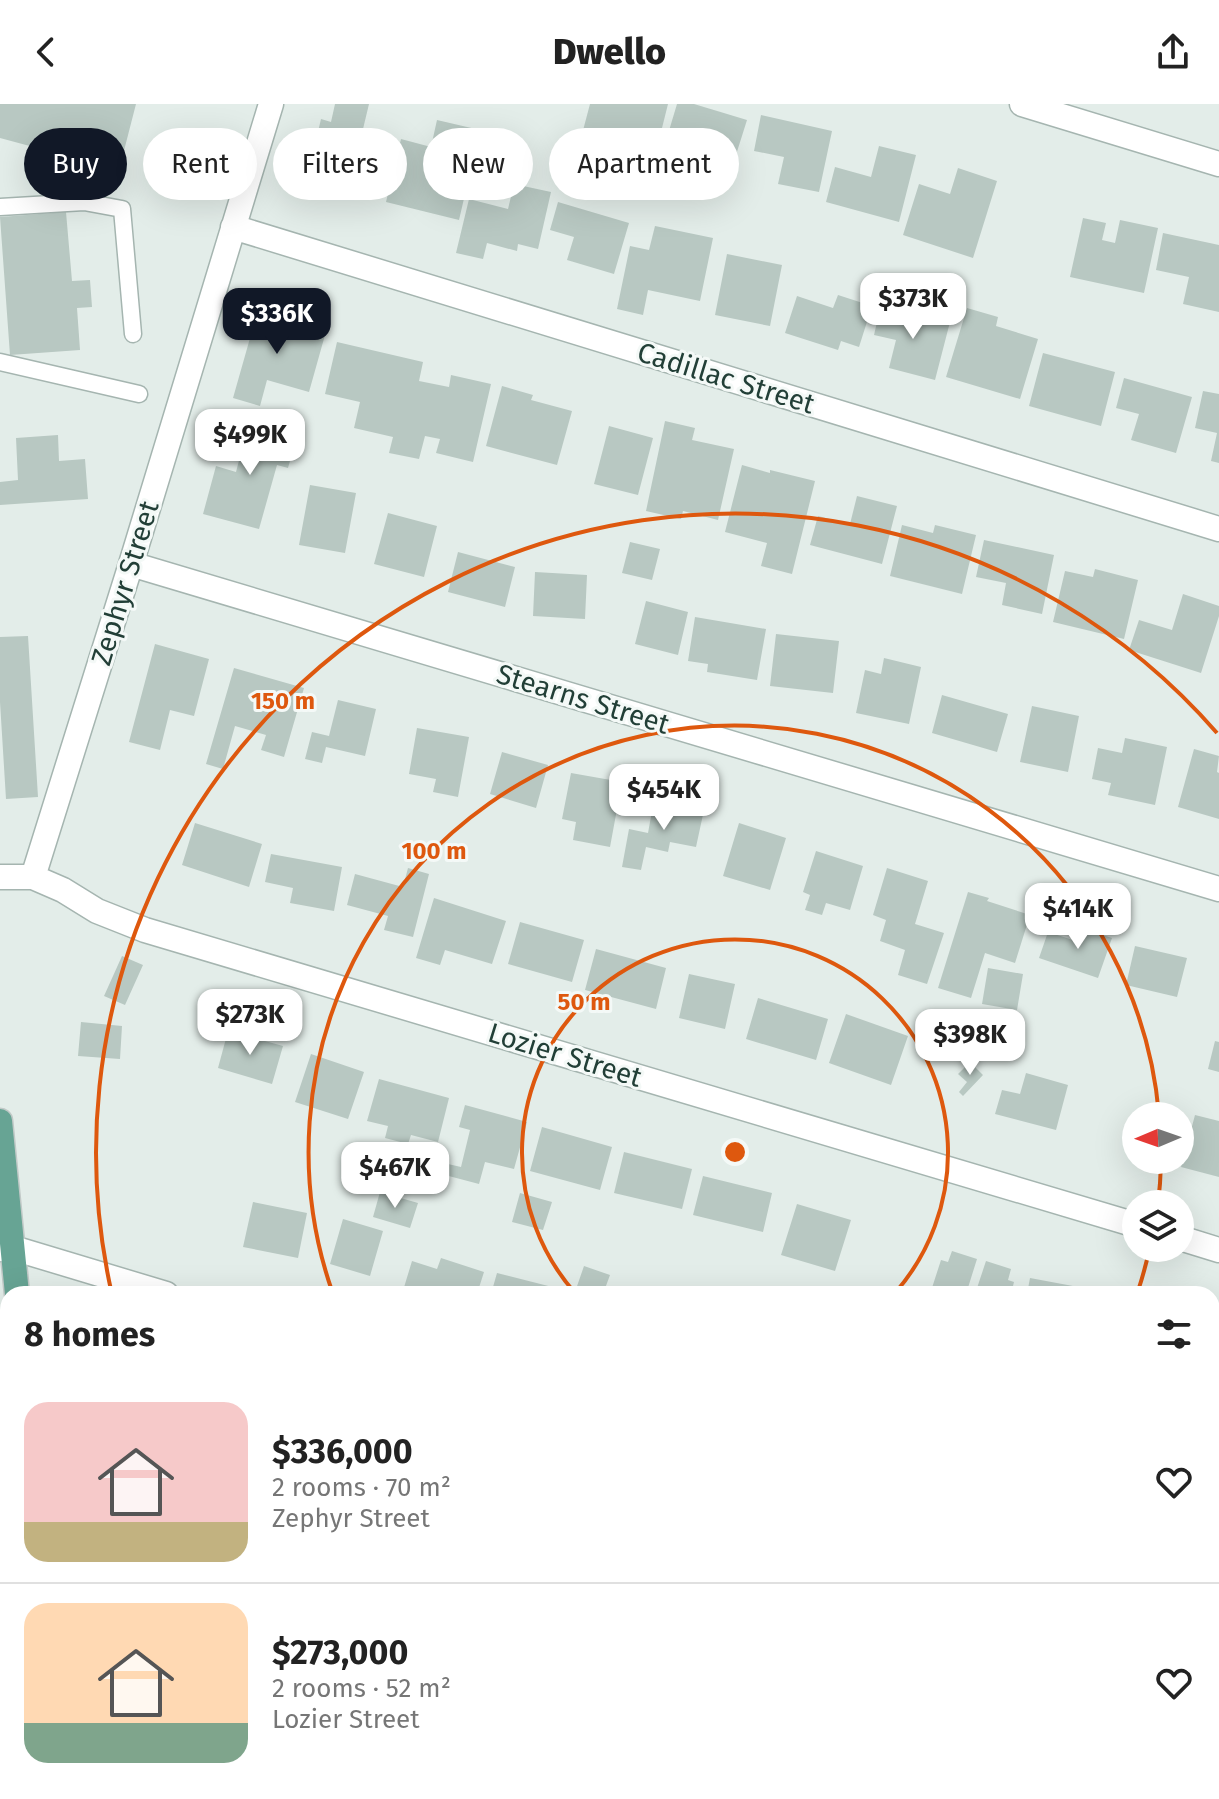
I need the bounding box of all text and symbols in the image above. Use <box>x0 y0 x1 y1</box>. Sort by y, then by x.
icon: back <box>24 30 68 74</box>
text: Dwello <box>553 30 666 74</box>
icon: share <box>1151 30 1195 74</box>
chip: Buy <box>24 128 127 200</box>
chip: Rent <box>143 128 257 200</box>
chip: Filters <box>273 128 407 200</box>
chip: New <box>423 128 533 200</box>
chip: Apartment <box>549 128 739 200</box>
pin: $373K <box>857 273 969 341</box>
text: $373K <box>878 283 948 314</box>
pin: $336K <box>221 288 333 356</box>
text: $336K <box>241 298 313 329</box>
street label: Cadillac Street <box>633 335 819 421</box>
pin: $499K <box>194 409 306 477</box>
text: $499K <box>213 419 287 450</box>
street label: Zephyr Street <box>84 496 166 669</box>
street label: Stearns Street <box>493 657 674 741</box>
text: 150 m <box>251 687 315 715</box>
pin: $454K <box>608 764 720 832</box>
text: $454K <box>627 774 701 805</box>
text: 100 m <box>401 837 467 865</box>
pin: $414K <box>1022 883 1134 951</box>
text: $414K <box>1043 893 1113 924</box>
text: 50 m <box>558 988 610 1016</box>
pin: $273K <box>194 989 306 1057</box>
text: $273K <box>215 999 285 1030</box>
pin: $398K <box>914 1009 1026 1077</box>
street label: Lozier Street <box>484 1016 647 1094</box>
text: $398K <box>933 1019 1007 1050</box>
north arrow <box>1122 1102 1194 1174</box>
map controls <box>1122 1102 1194 1262</box>
centre of rings <box>721 1138 749 1166</box>
pin: $467K <box>339 1142 451 1210</box>
text: $467K <box>359 1152 431 1183</box>
button: layers <box>1122 1190 1194 1262</box>
icon: filters <box>1152 1312 1196 1356</box>
text: 8 homes <box>24 1314 155 1355</box>
text: $336,000 <box>272 1431 413 1472</box>
icon: home <box>88 1434 184 1530</box>
icon: heart <box>1152 1460 1196 1504</box>
text: 2 rooms · 70 m² <box>272 1472 451 1503</box>
text: Zephyr Street <box>272 1503 430 1534</box>
text: $273,000 <box>272 1632 408 1673</box>
icon: home <box>88 1635 184 1731</box>
icon: heart <box>1152 1661 1196 1705</box>
text: 2 rooms · 52 m² <box>272 1673 451 1704</box>
text: Lozier Street <box>272 1704 420 1735</box>

